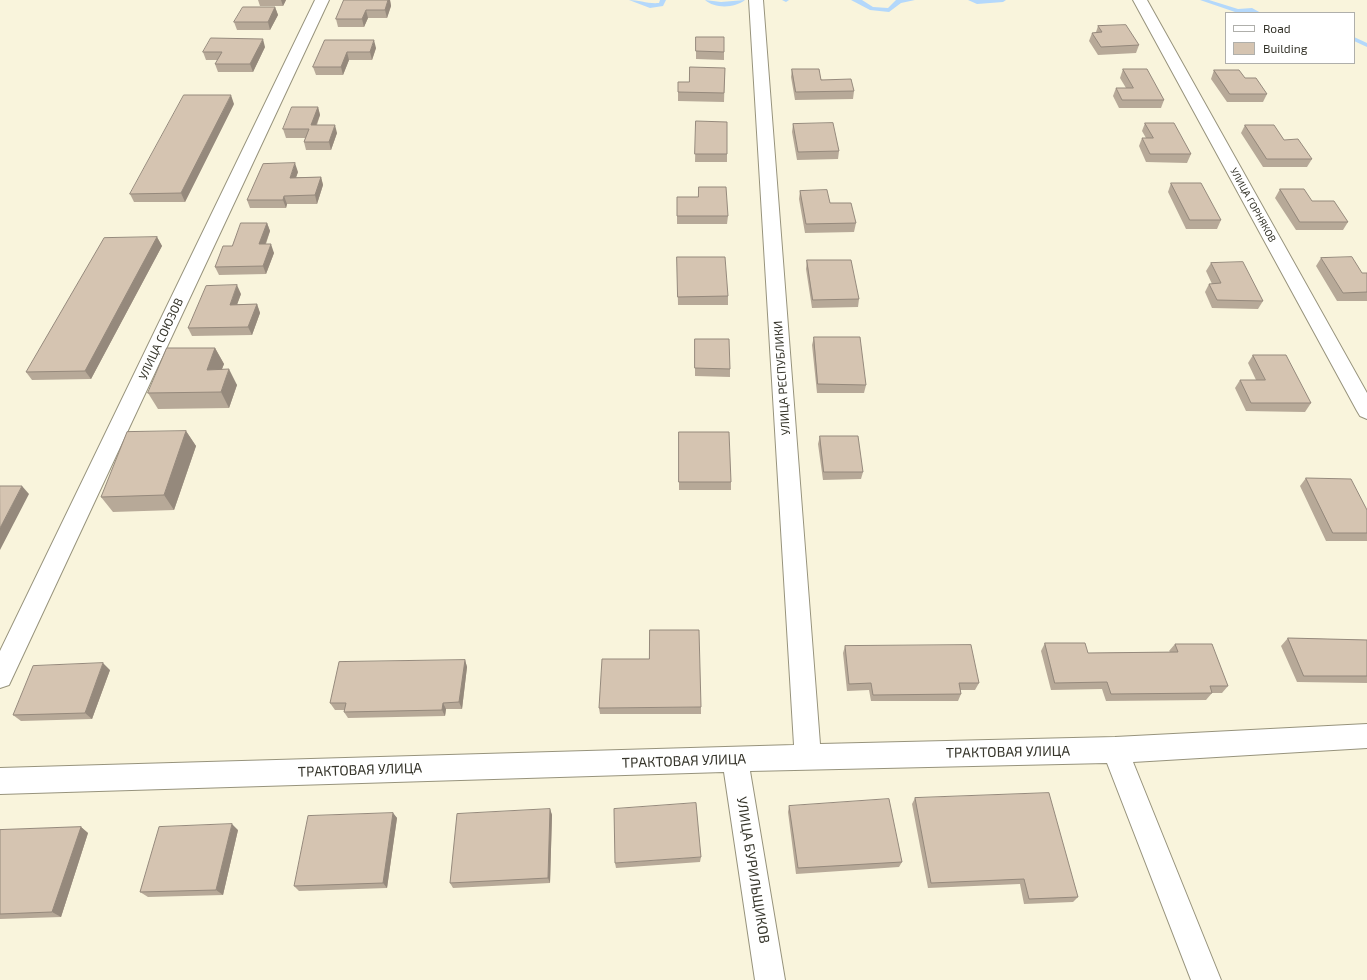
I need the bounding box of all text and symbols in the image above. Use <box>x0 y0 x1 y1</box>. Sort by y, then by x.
legend <box>1225 12 1355 64</box>
text: Road <box>1263 21 1291 35</box>
text: Building <box>1263 41 1307 55</box>
street label: УЛИЦА ГОРНЯКОВ <box>1228 166 1278 244</box>
street label: УЛИЦА СОЮЗОВ <box>136 296 186 382</box>
street label: УЛИЦА РЕСПУБЛИКИ <box>771 320 793 436</box>
street label: ТРАКТОВАЯ УЛИЦА <box>946 743 1070 761</box>
street label: ТРАКТОВАЯ УЛИЦА <box>622 750 746 772</box>
street label: ТРАКТОВАЯ УЛИЦА <box>298 759 422 781</box>
street label: УЛИЦА БУРИЛЬЩИКОВ <box>733 795 773 945</box>

